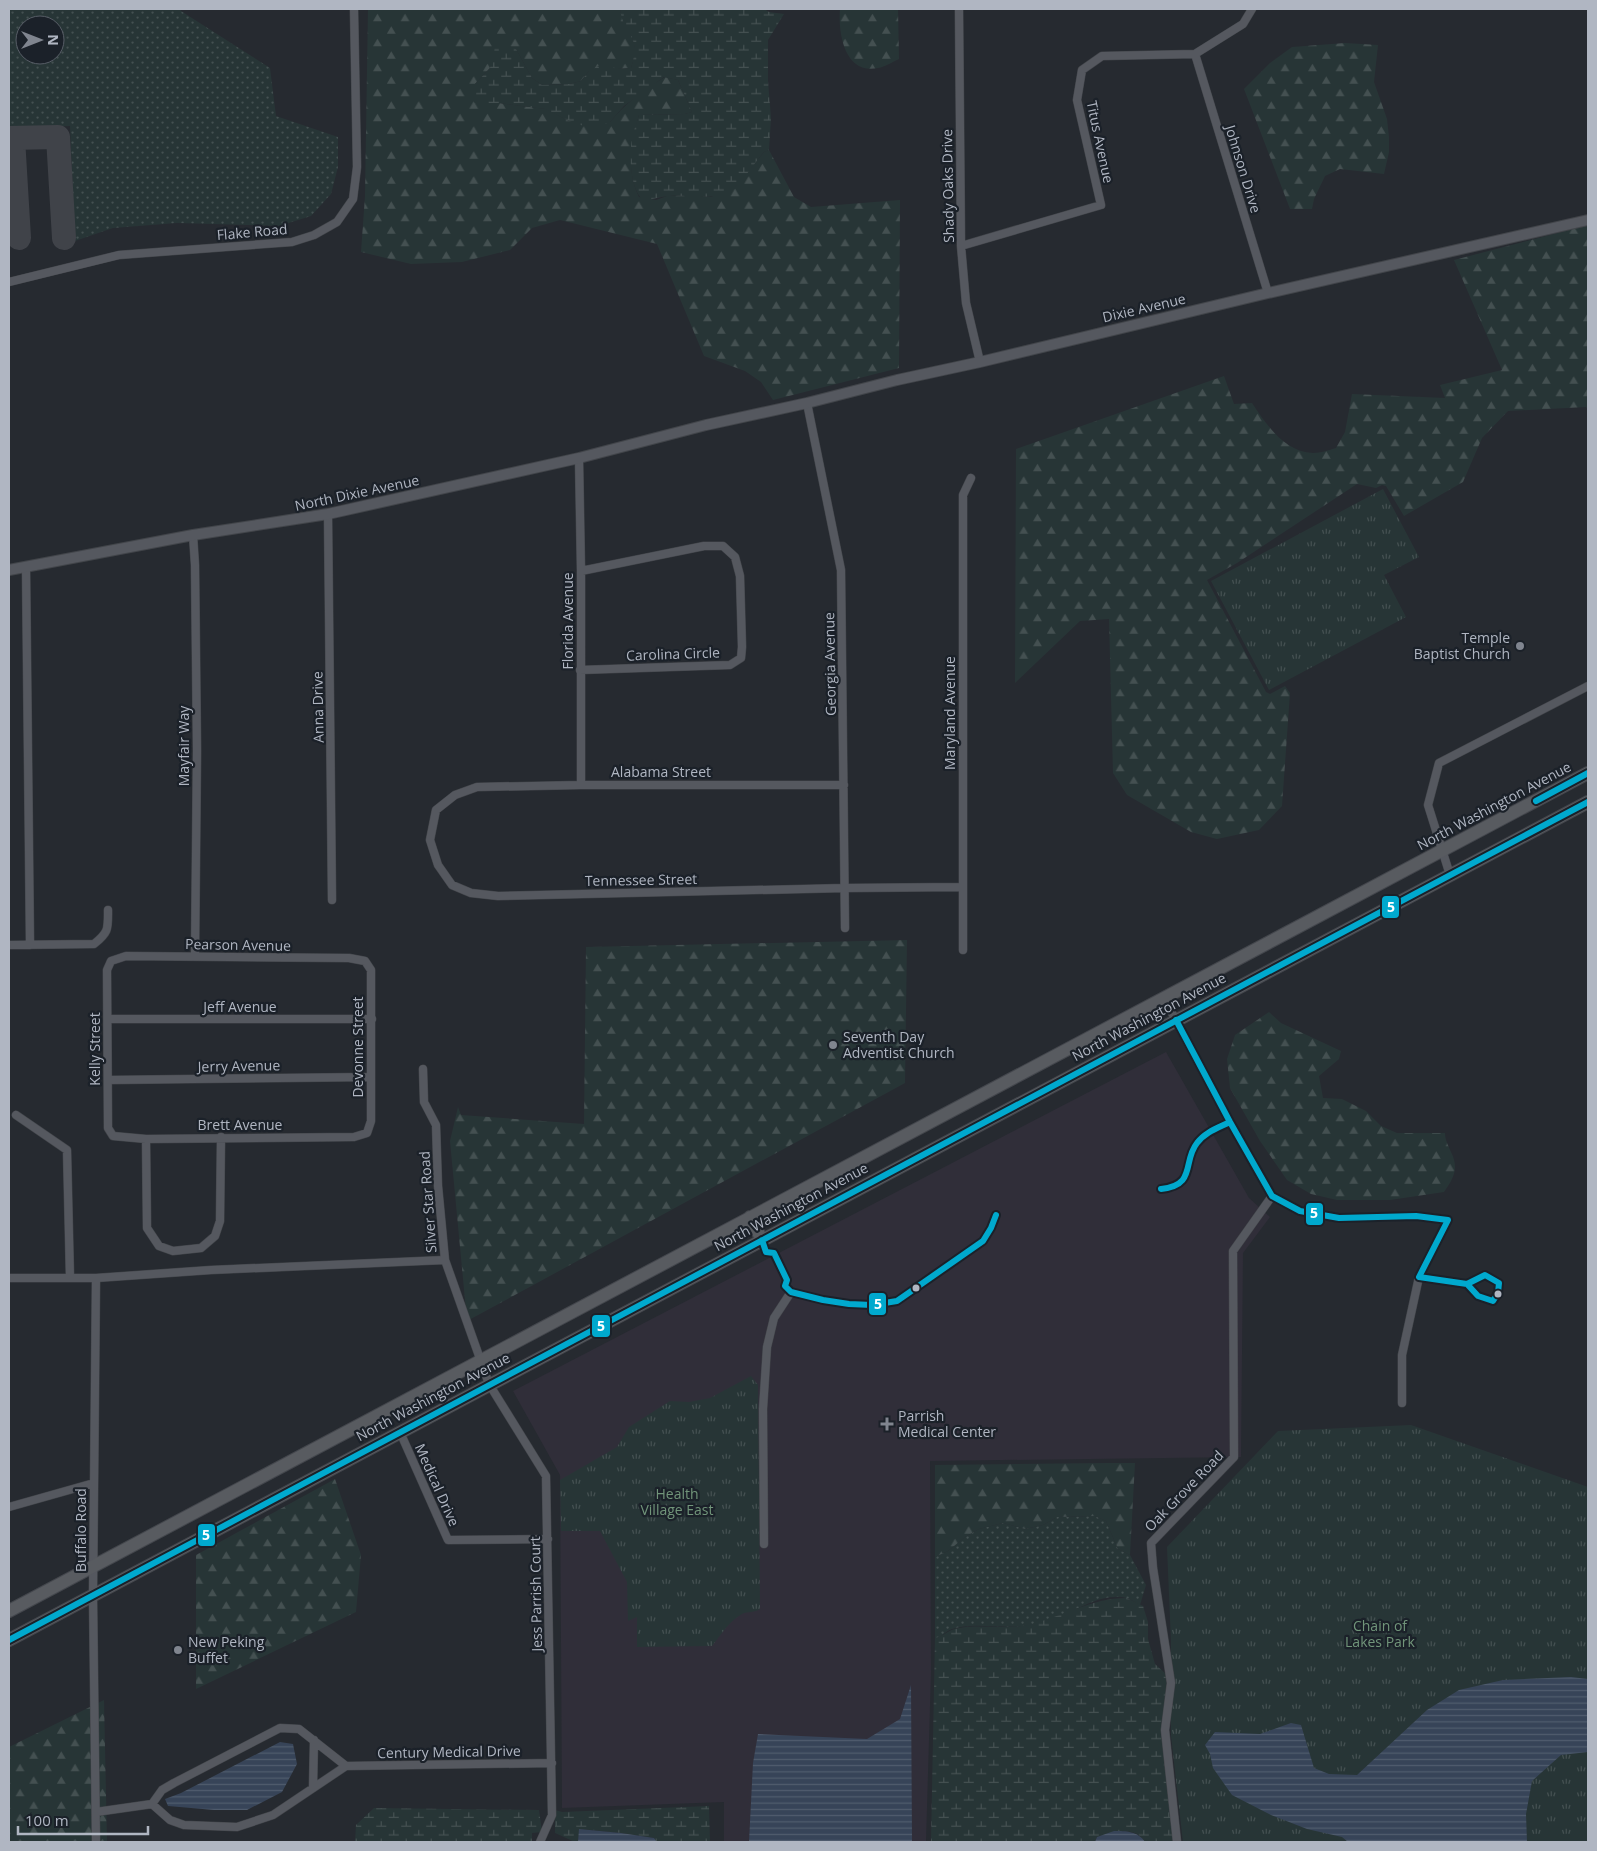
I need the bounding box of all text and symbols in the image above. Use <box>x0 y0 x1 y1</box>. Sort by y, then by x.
north arrow <box>15 15 65 65</box>
text: N <box>44 34 63 46</box>
street label: Titus Avenue <box>1082 99 1119 185</box>
street label: Johnson Drive <box>1221 121 1266 215</box>
street label: Shady Oaks Drive <box>937 129 958 243</box>
street label: Flake Road <box>216 219 288 244</box>
street label: Dixie Avenue <box>1100 289 1187 326</box>
street label: North Dixie Avenue <box>293 470 421 515</box>
street label: Florida Avenue <box>558 572 577 670</box>
street label: Georgia Avenue <box>819 612 840 716</box>
place label: Temple Baptist Church <box>1414 628 1510 663</box>
marker: Temple Baptist Church <box>1514 640 1526 652</box>
street label: Carolina Circle <box>626 642 720 665</box>
street label: Maryland Avenue <box>940 656 959 770</box>
street label: Anna Drive <box>307 671 328 743</box>
street label: Mayfair Way <box>174 705 193 786</box>
street label: North Washington Avenue <box>1413 757 1574 854</box>
street label: Alabama Street <box>611 762 711 781</box>
street label: Tennessee Street <box>585 869 697 890</box>
line badge: 5 <box>1381 895 1400 919</box>
text: 5 <box>1387 897 1395 916</box>
street label: Pearson Avenue <box>185 934 291 955</box>
street label: North Washington Avenue <box>1068 968 1229 1065</box>
street label: Devonne Street <box>348 996 367 1098</box>
street label: Jeff Avenue <box>201 997 277 1016</box>
street label: Kelly Street <box>85 1012 104 1086</box>
place label: Seventh Day Adventist Church <box>843 1027 955 1062</box>
marker: Seventh Day Adventist Church <box>827 1039 839 1051</box>
street label: Jerry Avenue <box>196 1055 281 1076</box>
street label: Brett Avenue <box>198 1115 283 1134</box>
street label: Silver Star Road <box>414 1150 441 1254</box>
street label: North Washington Avenue <box>710 1158 871 1255</box>
line badge: 5 <box>1305 1202 1324 1226</box>
text: 5 <box>1310 1203 1318 1222</box>
unlabelled marker <box>911 1283 921 1293</box>
unlabelled marker <box>1493 1289 1503 1299</box>
line badge: 5 <box>868 1292 887 1316</box>
text: 5 <box>874 1294 882 1313</box>
line badge: 5 <box>591 1314 611 1338</box>
text: 5 <box>597 1316 605 1335</box>
street label: North Washington Avenue <box>352 1348 513 1445</box>
place label: Parrish Medical Center <box>898 1406 996 1441</box>
marker: Parrish Medical Center <box>880 1417 894 1431</box>
street label: Medical Drive <box>411 1441 464 1529</box>
street label: Oak Grove Road <box>1140 1446 1227 1535</box>
park label: Health Village East <box>640 1484 714 1519</box>
street label: Buffalo Road <box>71 1488 90 1572</box>
line badge: 5 <box>197 1523 216 1547</box>
text: 5 <box>202 1525 210 1544</box>
street label: Jess Parrish Court <box>525 1536 546 1654</box>
park label: Chain of Lakes Park <box>1345 1616 1416 1651</box>
place label: New Peking Buffet <box>188 1632 265 1667</box>
marker: New Peking Buffet <box>172 1644 184 1656</box>
street label: Century Medical Drive <box>377 1741 521 1762</box>
scale bar <box>18 1804 148 1836</box>
text: 100 m <box>25 1810 69 1830</box>

